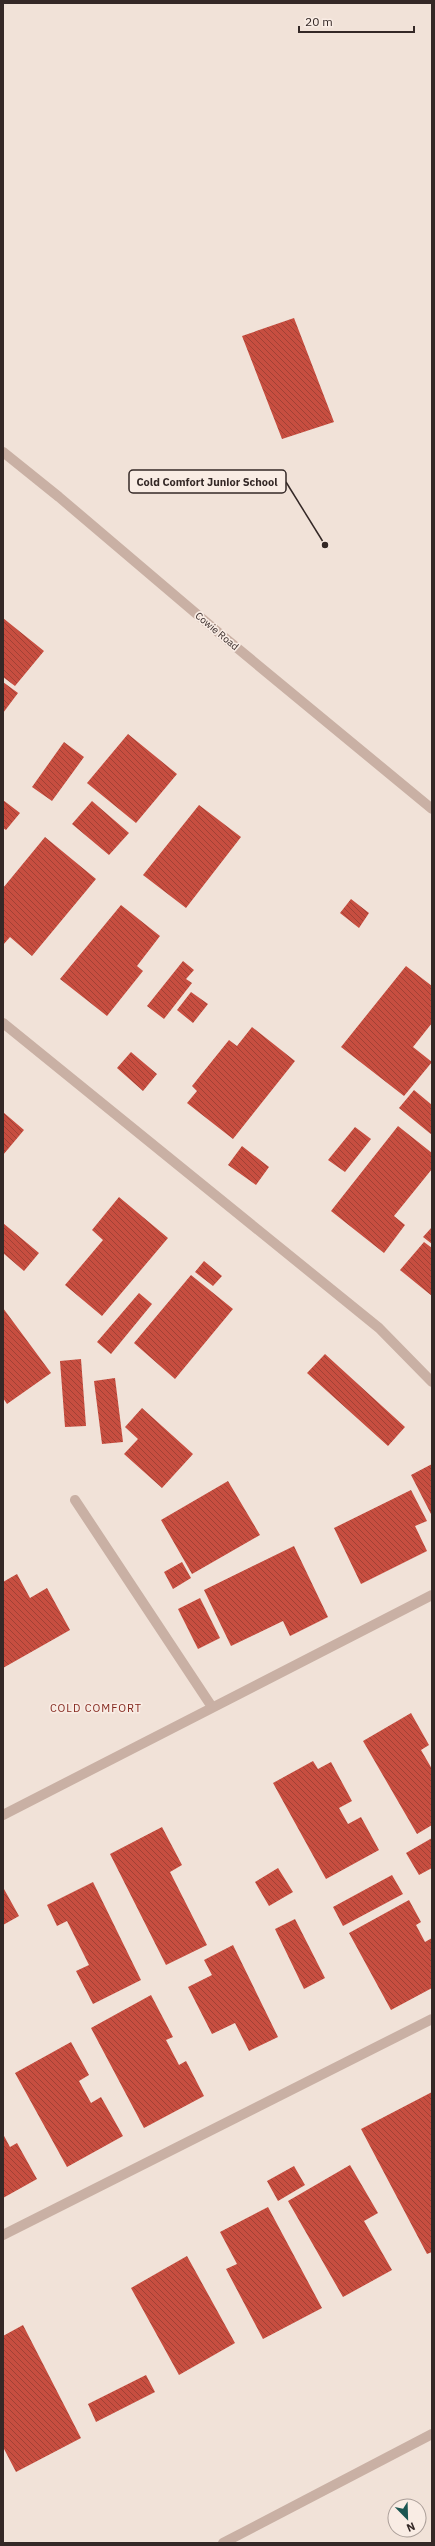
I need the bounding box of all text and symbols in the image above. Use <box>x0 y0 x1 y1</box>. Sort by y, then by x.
scale bar <box>299 8 414 34</box>
text: 20 m <box>305 14 333 29</box>
callout: Cold Comfort Junior School <box>129 470 286 493</box>
text: Cold Comfort Junior School <box>136 475 278 489</box>
street label: Cowie Road <box>193 609 241 653</box>
district label: COLD COMFORT <box>50 1701 142 1715</box>
north arrow <box>387 2498 427 2538</box>
text: N <box>404 2519 417 2535</box>

